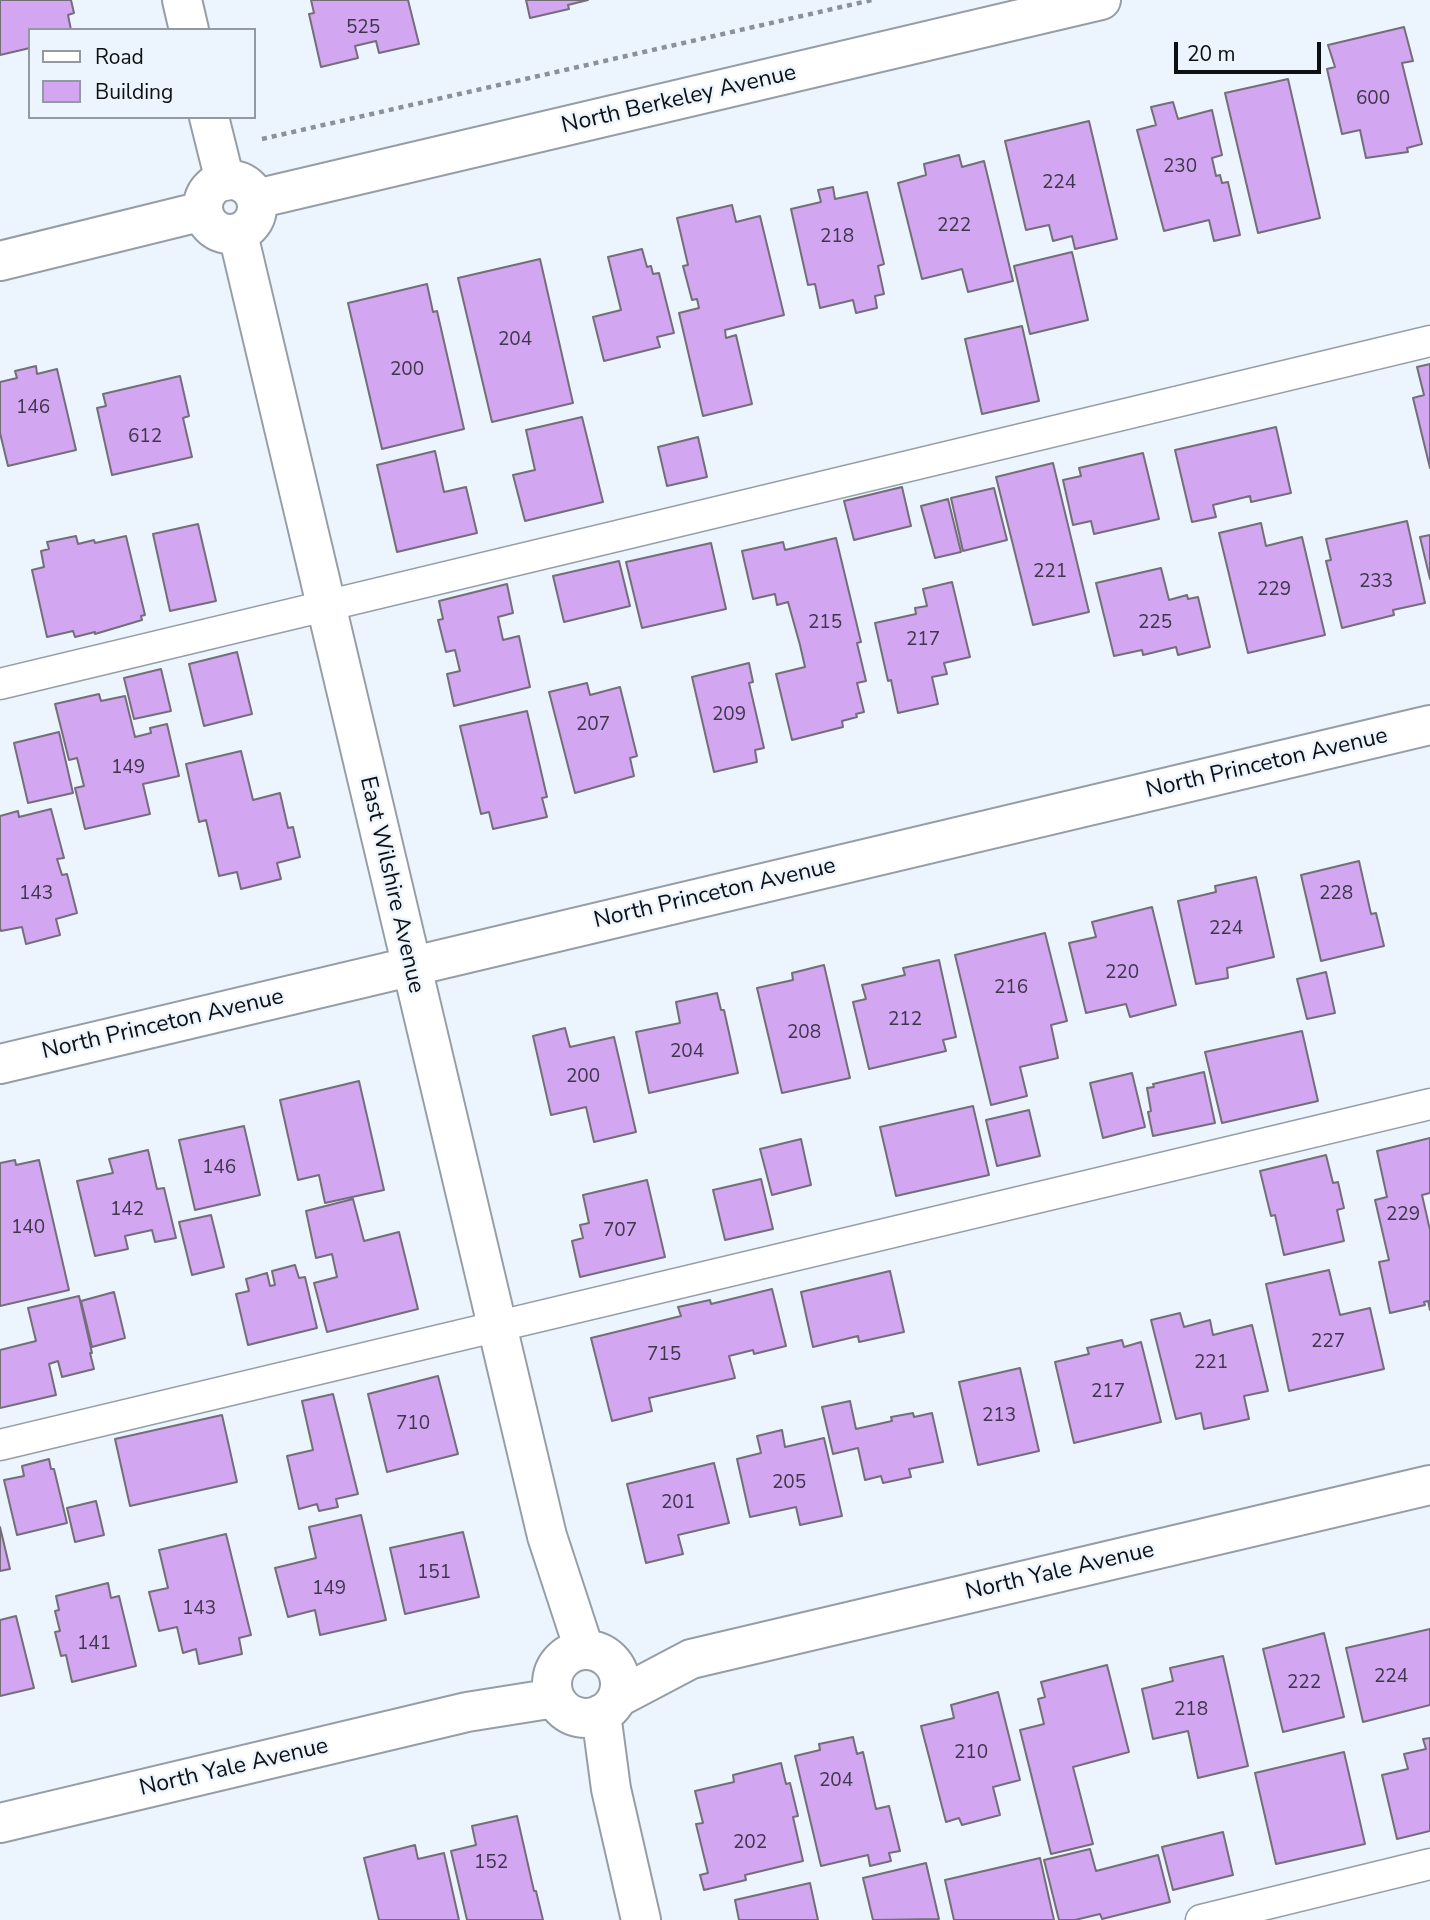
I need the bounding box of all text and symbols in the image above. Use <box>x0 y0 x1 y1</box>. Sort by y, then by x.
house number: 525 <box>346 17 380 39</box>
legend <box>28 28 256 119</box>
scale bar <box>1178 28 1325 72</box>
text: 20 m <box>1187 40 1236 68</box>
text: Road <box>95 43 144 71</box>
street label: North Berkeley Avenue <box>559 60 799 140</box>
text: Building <box>95 78 173 106</box>
house number: 600 <box>1356 88 1390 110</box>
house number: 230 <box>1163 156 1197 178</box>
house number: 224 <box>1042 172 1076 194</box>
house number: 222 <box>937 215 971 237</box>
house number: 218 <box>820 226 854 248</box>
house number: 204 <box>498 329 532 351</box>
house number: 200 <box>390 359 424 381</box>
house number: 146 <box>16 397 50 419</box>
house number: 612 <box>128 426 162 448</box>
house number: 221 <box>1033 561 1067 583</box>
house number: 233 <box>1359 571 1393 593</box>
house number: 229 <box>1257 579 1291 601</box>
house number: 215 <box>808 612 842 634</box>
house number: 225 <box>1138 612 1172 634</box>
house number: 217 <box>906 629 940 651</box>
house number: 209 <box>712 704 746 726</box>
house number: 207 <box>576 714 610 736</box>
street label: North Princeton Avenue <box>1143 723 1391 805</box>
house number: 149 <box>111 757 145 779</box>
street label: East Wilshire Avenue <box>353 774 429 996</box>
street label: North Princeton Avenue <box>591 853 839 935</box>
house number: 143 <box>19 883 53 905</box>
house number: 228 <box>1319 883 1353 905</box>
house number: 224 <box>1209 918 1243 940</box>
house number: 220 <box>1105 962 1139 984</box>
house number: 216 <box>994 977 1028 999</box>
street label: North Princeton Avenue <box>39 984 287 1066</box>
house number: 212 <box>888 1009 922 1031</box>
house number: 208 <box>787 1022 821 1044</box>
house number: 204 <box>670 1041 704 1063</box>
house number: 200 <box>566 1066 600 1088</box>
house number: 146 <box>202 1157 236 1179</box>
house number: 142 <box>110 1199 144 1221</box>
house number: 229 <box>1386 1204 1420 1226</box>
house number: 140 <box>11 1217 45 1239</box>
house number: 707 <box>603 1220 637 1242</box>
house number: 227 <box>1311 1331 1345 1353</box>
house number: 715 <box>647 1344 681 1366</box>
house number: 221 <box>1194 1352 1228 1374</box>
house number: 217 <box>1091 1381 1125 1403</box>
house number: 213 <box>982 1405 1016 1427</box>
house number: 710 <box>396 1413 430 1435</box>
house number: 205 <box>772 1472 806 1494</box>
house number: 201 <box>661 1492 695 1514</box>
street label: North Yale Avenue <box>963 1537 1157 1607</box>
house number: 151 <box>417 1562 451 1584</box>
house number: 149 <box>312 1578 346 1600</box>
house number: 143 <box>182 1598 216 1620</box>
house number: 141 <box>77 1633 111 1655</box>
house number: 224 <box>1374 1666 1408 1688</box>
house number: 222 <box>1287 1672 1321 1694</box>
house number: 218 <box>1174 1699 1208 1721</box>
street label: North Yale Avenue <box>137 1733 331 1803</box>
house number: 210 <box>954 1742 988 1764</box>
house number: 204 <box>819 1770 853 1792</box>
house number: 202 <box>733 1832 767 1854</box>
house number: 152 <box>474 1852 508 1874</box>

